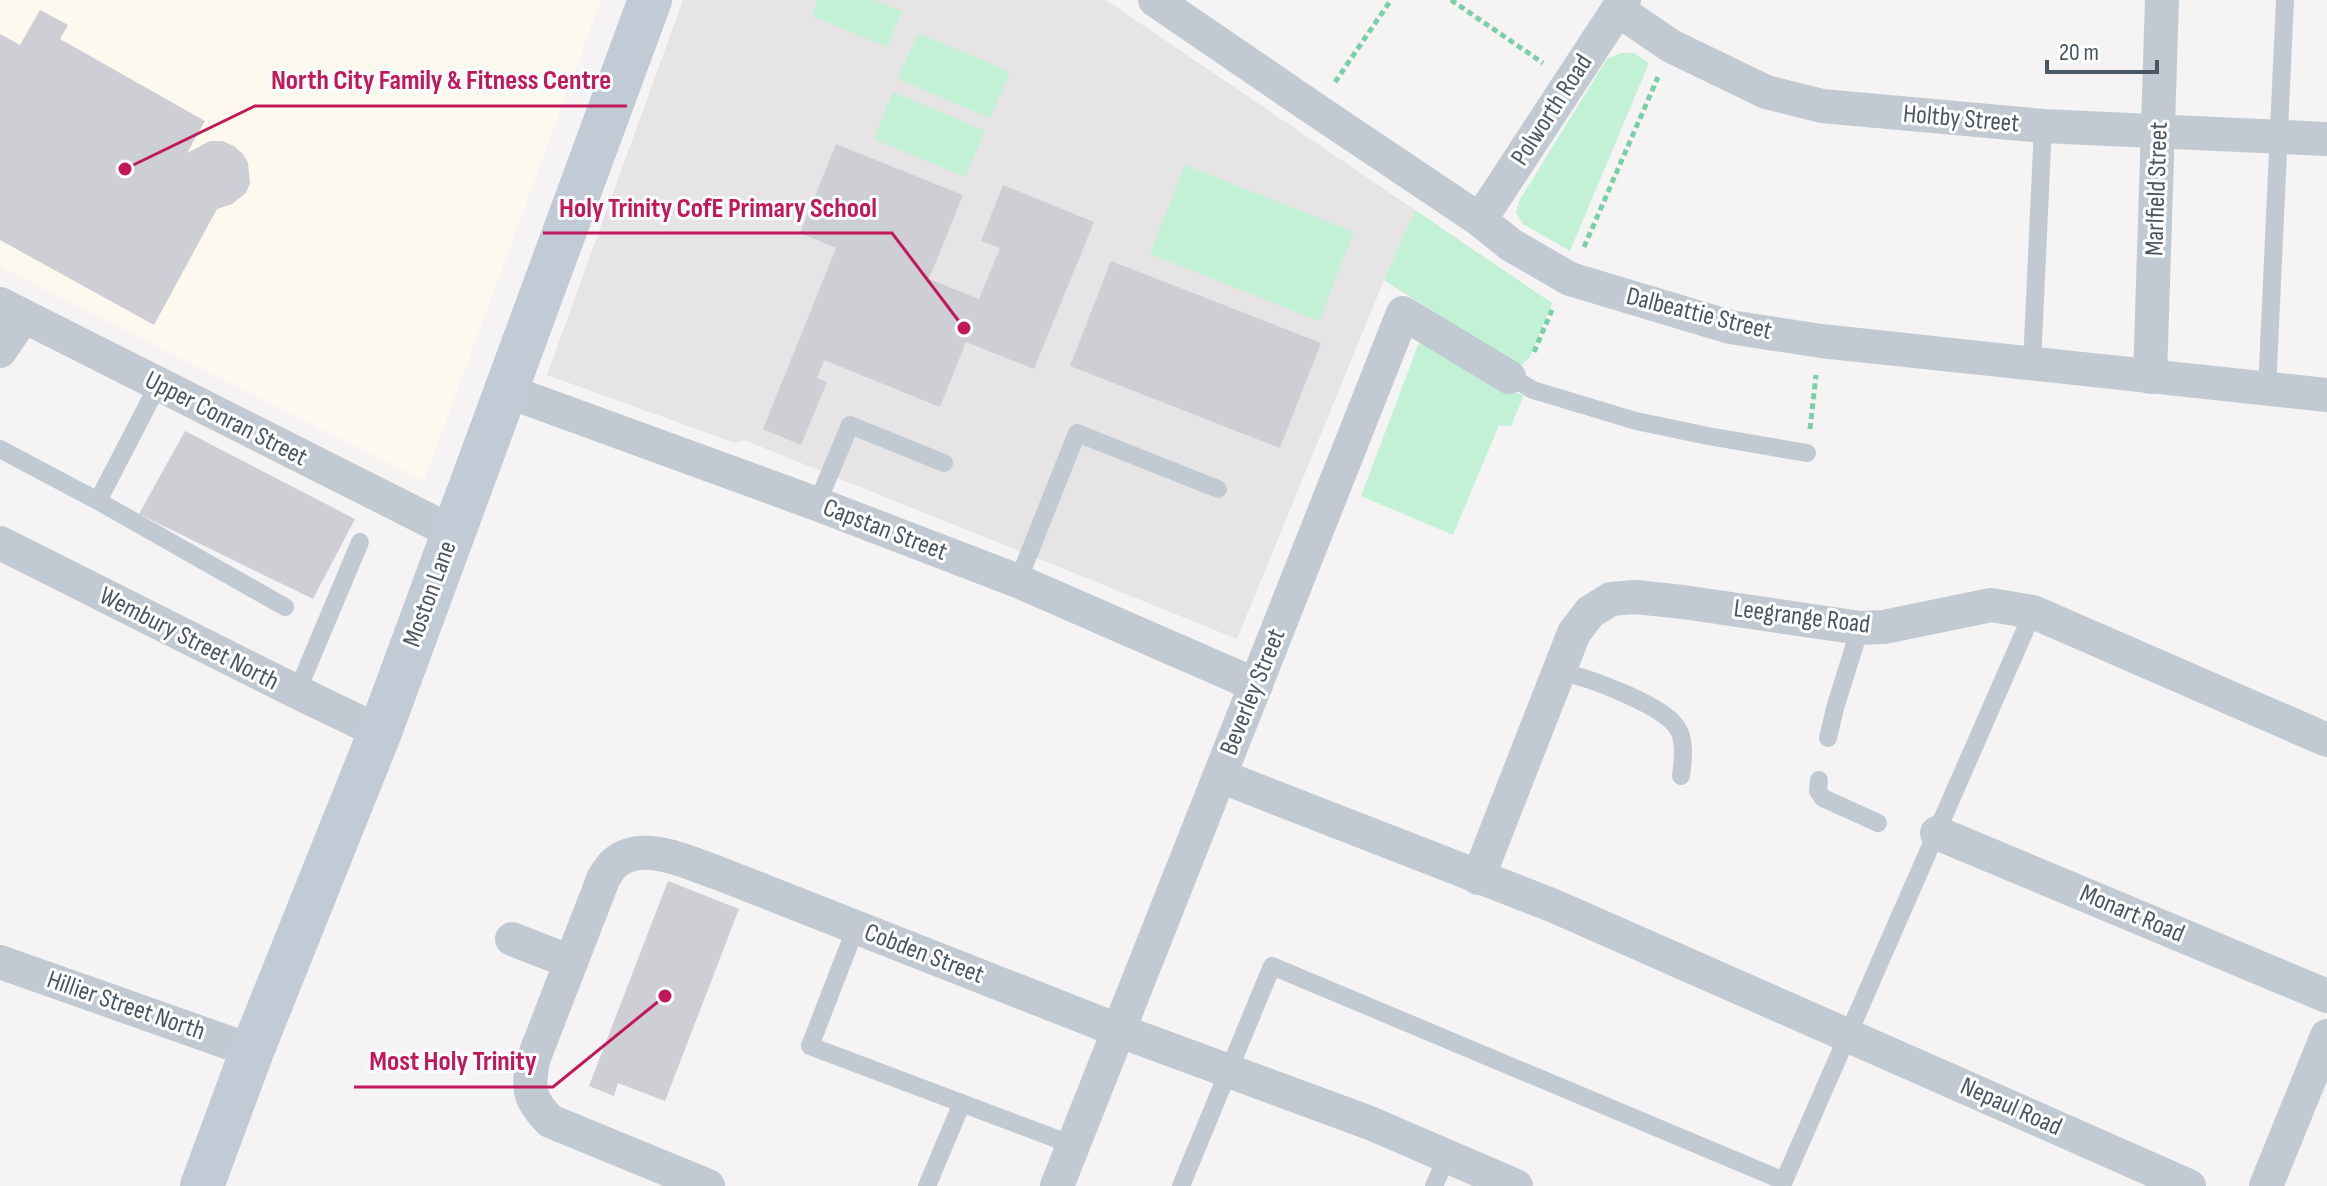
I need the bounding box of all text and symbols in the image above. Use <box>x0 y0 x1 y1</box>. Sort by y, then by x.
scale bar <box>2047 24 2157 74</box>
text: 20 m <box>2059 38 2099 67</box>
street label: Polworth Road <box>1505 49 1599 171</box>
callout: North City Family & Fitness Centre <box>255 54 627 106</box>
text: North City Family & Fitness Centre <box>271 64 611 97</box>
street label: Holtby Street <box>1902 98 2020 140</box>
street label: Marlfield Street <box>2139 121 2175 257</box>
callout: Holy Trinity CofE Primary School <box>543 181 892 233</box>
text: Holy Trinity CofE Primary School <box>559 192 877 225</box>
street label: Dalbeattie Street <box>1623 281 1775 347</box>
street label: Upper Conran Street <box>140 365 312 473</box>
street label: Capstan Street <box>819 492 951 568</box>
street label: Moston Lane <box>397 537 463 651</box>
street label: Wembury Street North <box>94 580 284 698</box>
street label: Leegrange Road <box>1732 593 1872 641</box>
street label: Beverley Street <box>1214 624 1292 760</box>
street label: Monart Road <box>2075 878 2189 950</box>
street label: Cobden Street <box>860 917 988 991</box>
street label: Hillier Street North <box>43 964 209 1048</box>
callout: Most Holy Trinity <box>354 1035 553 1087</box>
text: Most Holy Trinity <box>369 1045 537 1078</box>
street label: Nepaul Road <box>1956 1071 2066 1143</box>

